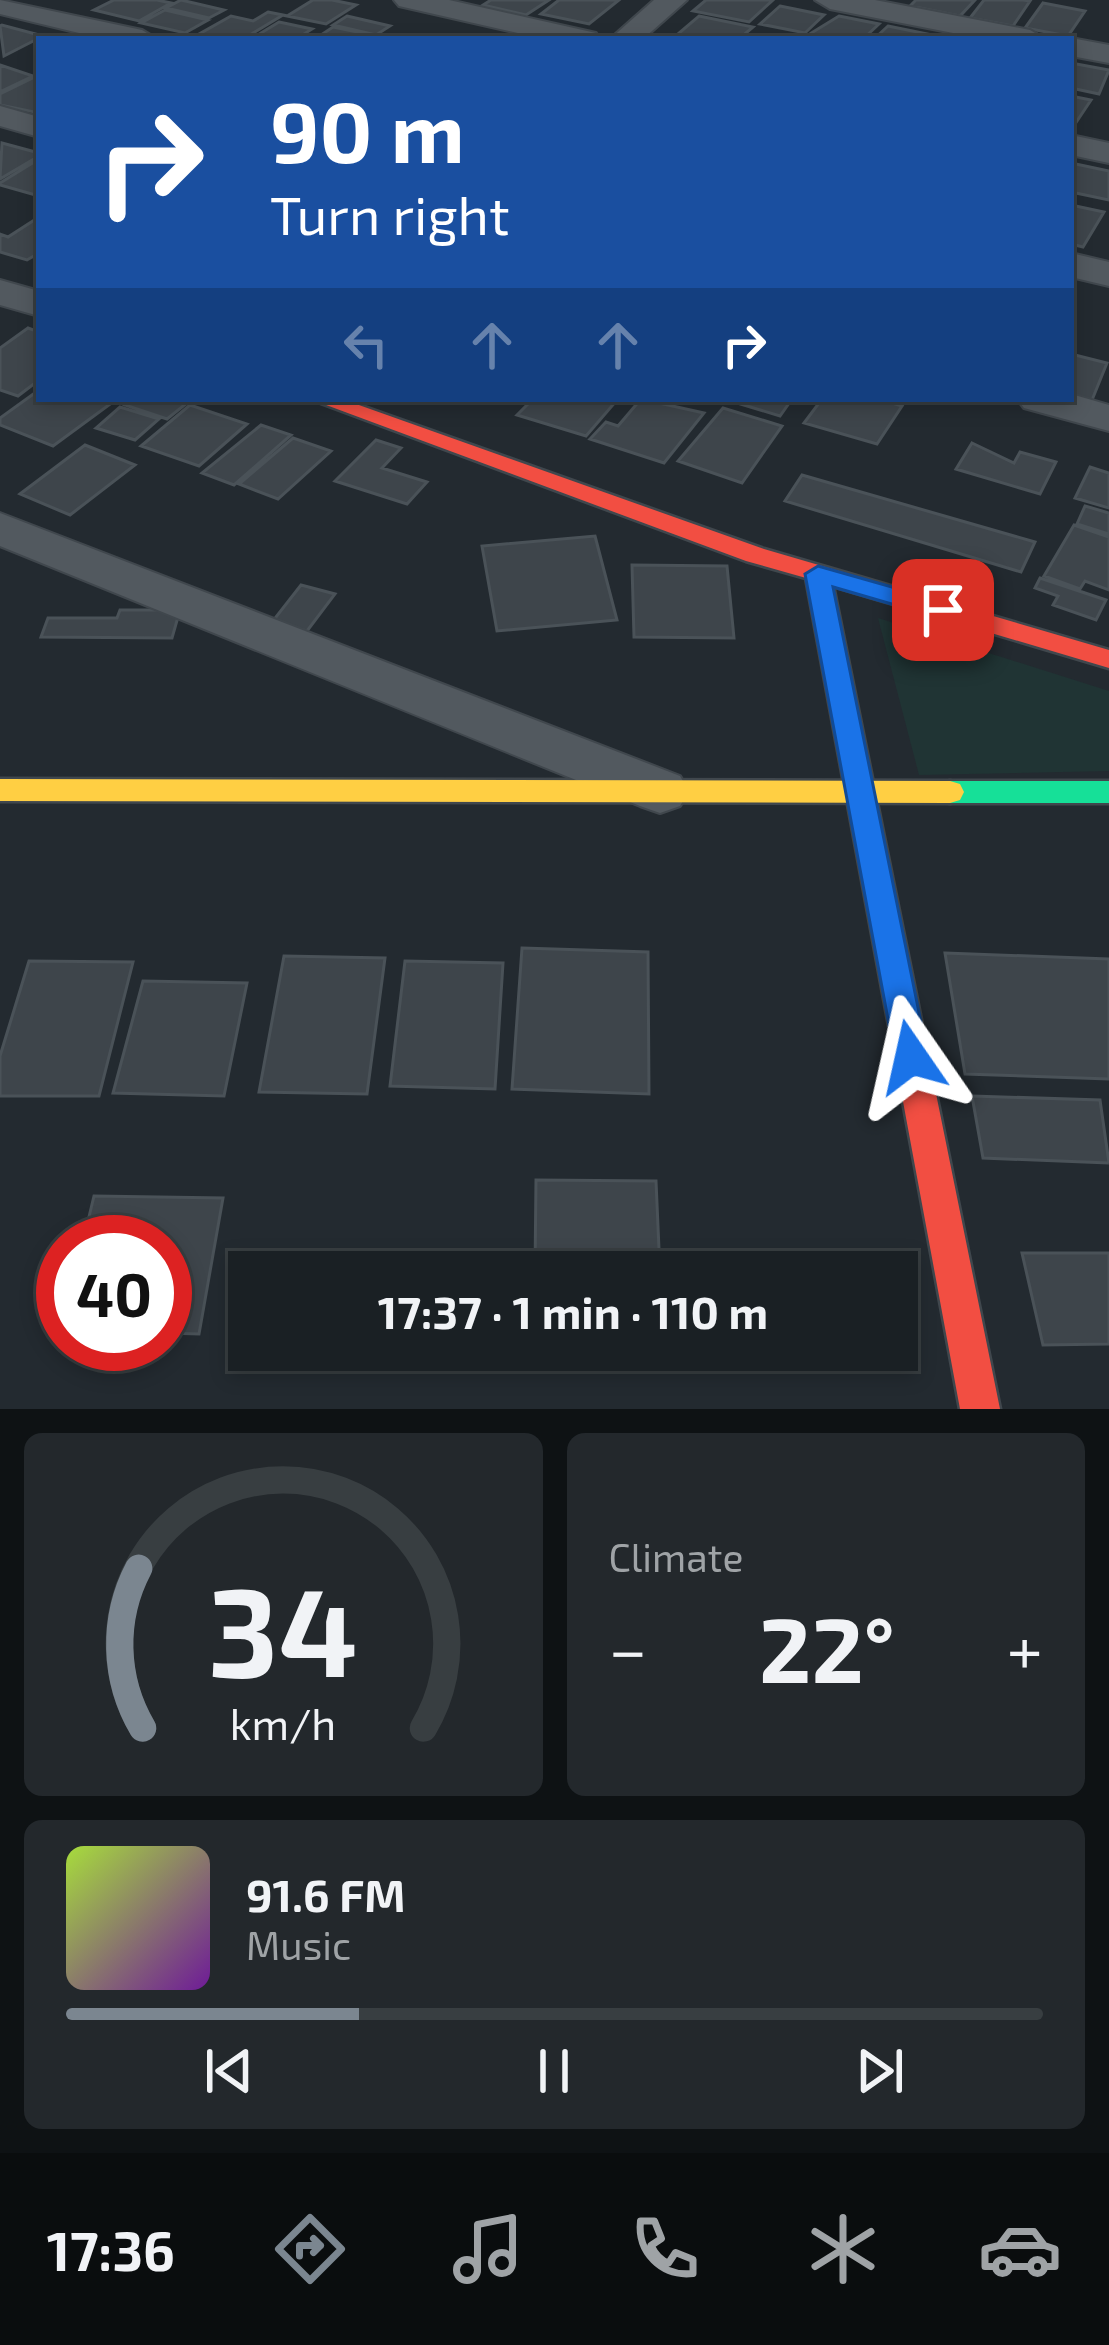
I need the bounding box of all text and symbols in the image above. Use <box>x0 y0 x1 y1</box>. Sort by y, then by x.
text: 90 m <box>270 79 465 180</box>
icon: right <box>72 84 228 240</box>
text: Turn right <box>270 181 510 246</box>
icon: left <box>333 312 399 378</box>
icon: ahead <box>459 312 525 378</box>
icon: ahead <box>585 312 651 378</box>
icon: right <box>711 312 777 378</box>
pin <box>892 559 994 661</box>
icon: arrive <box>910 577 976 643</box>
position arrow <box>848 994 974 1120</box>
speed limit sign: 40 <box>36 1215 192 1371</box>
text: 17:37 · 1 min · 110 m <box>378 1284 768 1338</box>
text: Climate <box>609 1533 743 1580</box>
text: 34 <box>208 1552 358 1702</box>
text: 22° <box>759 1593 895 1701</box>
text: − <box>609 1608 647 1687</box>
text: + <box>1007 1608 1043 1687</box>
text: km/h <box>230 1696 336 1748</box>
text: 91.6 FM <box>246 1867 405 1921</box>
text: Music <box>246 1921 351 1968</box>
icon: previous <box>196 2038 262 2104</box>
icon: pause <box>521 2038 587 2104</box>
icon: next <box>847 2038 913 2104</box>
icon: directions <box>268 2207 352 2291</box>
icon: music <box>446 2207 530 2291</box>
icon: phone <box>623 2207 707 2291</box>
icon: climate <box>801 2207 885 2291</box>
icon: car <box>978 2207 1062 2291</box>
text: 17:36 <box>47 2217 175 2282</box>

